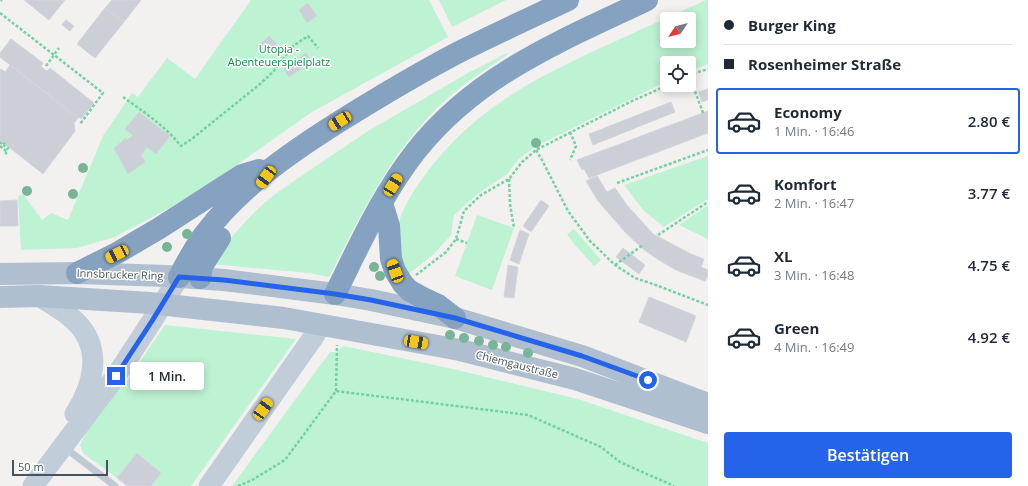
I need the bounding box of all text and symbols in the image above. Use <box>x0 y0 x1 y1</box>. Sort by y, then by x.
north arrow <box>660 12 696 48</box>
map controls <box>660 12 696 92</box>
text: Burger King <box>748 15 836 35</box>
park label: Utopia - Abenteuerspielplatz <box>228 41 330 69</box>
text: Rosenheimer Straße <box>748 54 901 74</box>
button: locate <box>660 56 696 92</box>
text: Economy <box>774 102 842 122</box>
icon: car <box>726 103 762 139</box>
car <box>327 110 353 132</box>
text: 2.80 € <box>968 111 1010 131</box>
text: 1 Min. · 16:46 <box>774 122 855 140</box>
car <box>254 164 278 190</box>
car <box>382 172 404 198</box>
text: Komfort <box>774 174 836 194</box>
icon: car <box>726 175 762 211</box>
text: 3.77 € <box>968 183 1010 203</box>
text: 2 Min. · 16:47 <box>774 194 855 212</box>
car <box>104 243 130 265</box>
text: XL <box>774 246 792 266</box>
icon: car <box>726 247 762 283</box>
text: 4.75 € <box>968 255 1010 275</box>
car <box>385 258 405 284</box>
street label: Innsbrucker Ring <box>76 265 164 283</box>
text: 3 Min. · 16:48 <box>774 266 855 284</box>
text: Green <box>774 318 819 338</box>
icon: car <box>726 319 762 355</box>
text: 4.92 € <box>968 327 1010 347</box>
car <box>403 334 429 350</box>
text: 4 Min. · 16:49 <box>774 338 855 356</box>
street label: Chiemgaustraße <box>474 347 560 381</box>
callout: 1 Min. <box>130 362 204 390</box>
route end <box>107 367 125 385</box>
text: 1 Min. <box>148 367 186 385</box>
route start <box>639 371 657 389</box>
car <box>251 396 275 422</box>
button: Bestätigen <box>724 432 1012 478</box>
scale bar <box>12 458 108 477</box>
text: 50 m <box>18 459 44 474</box>

